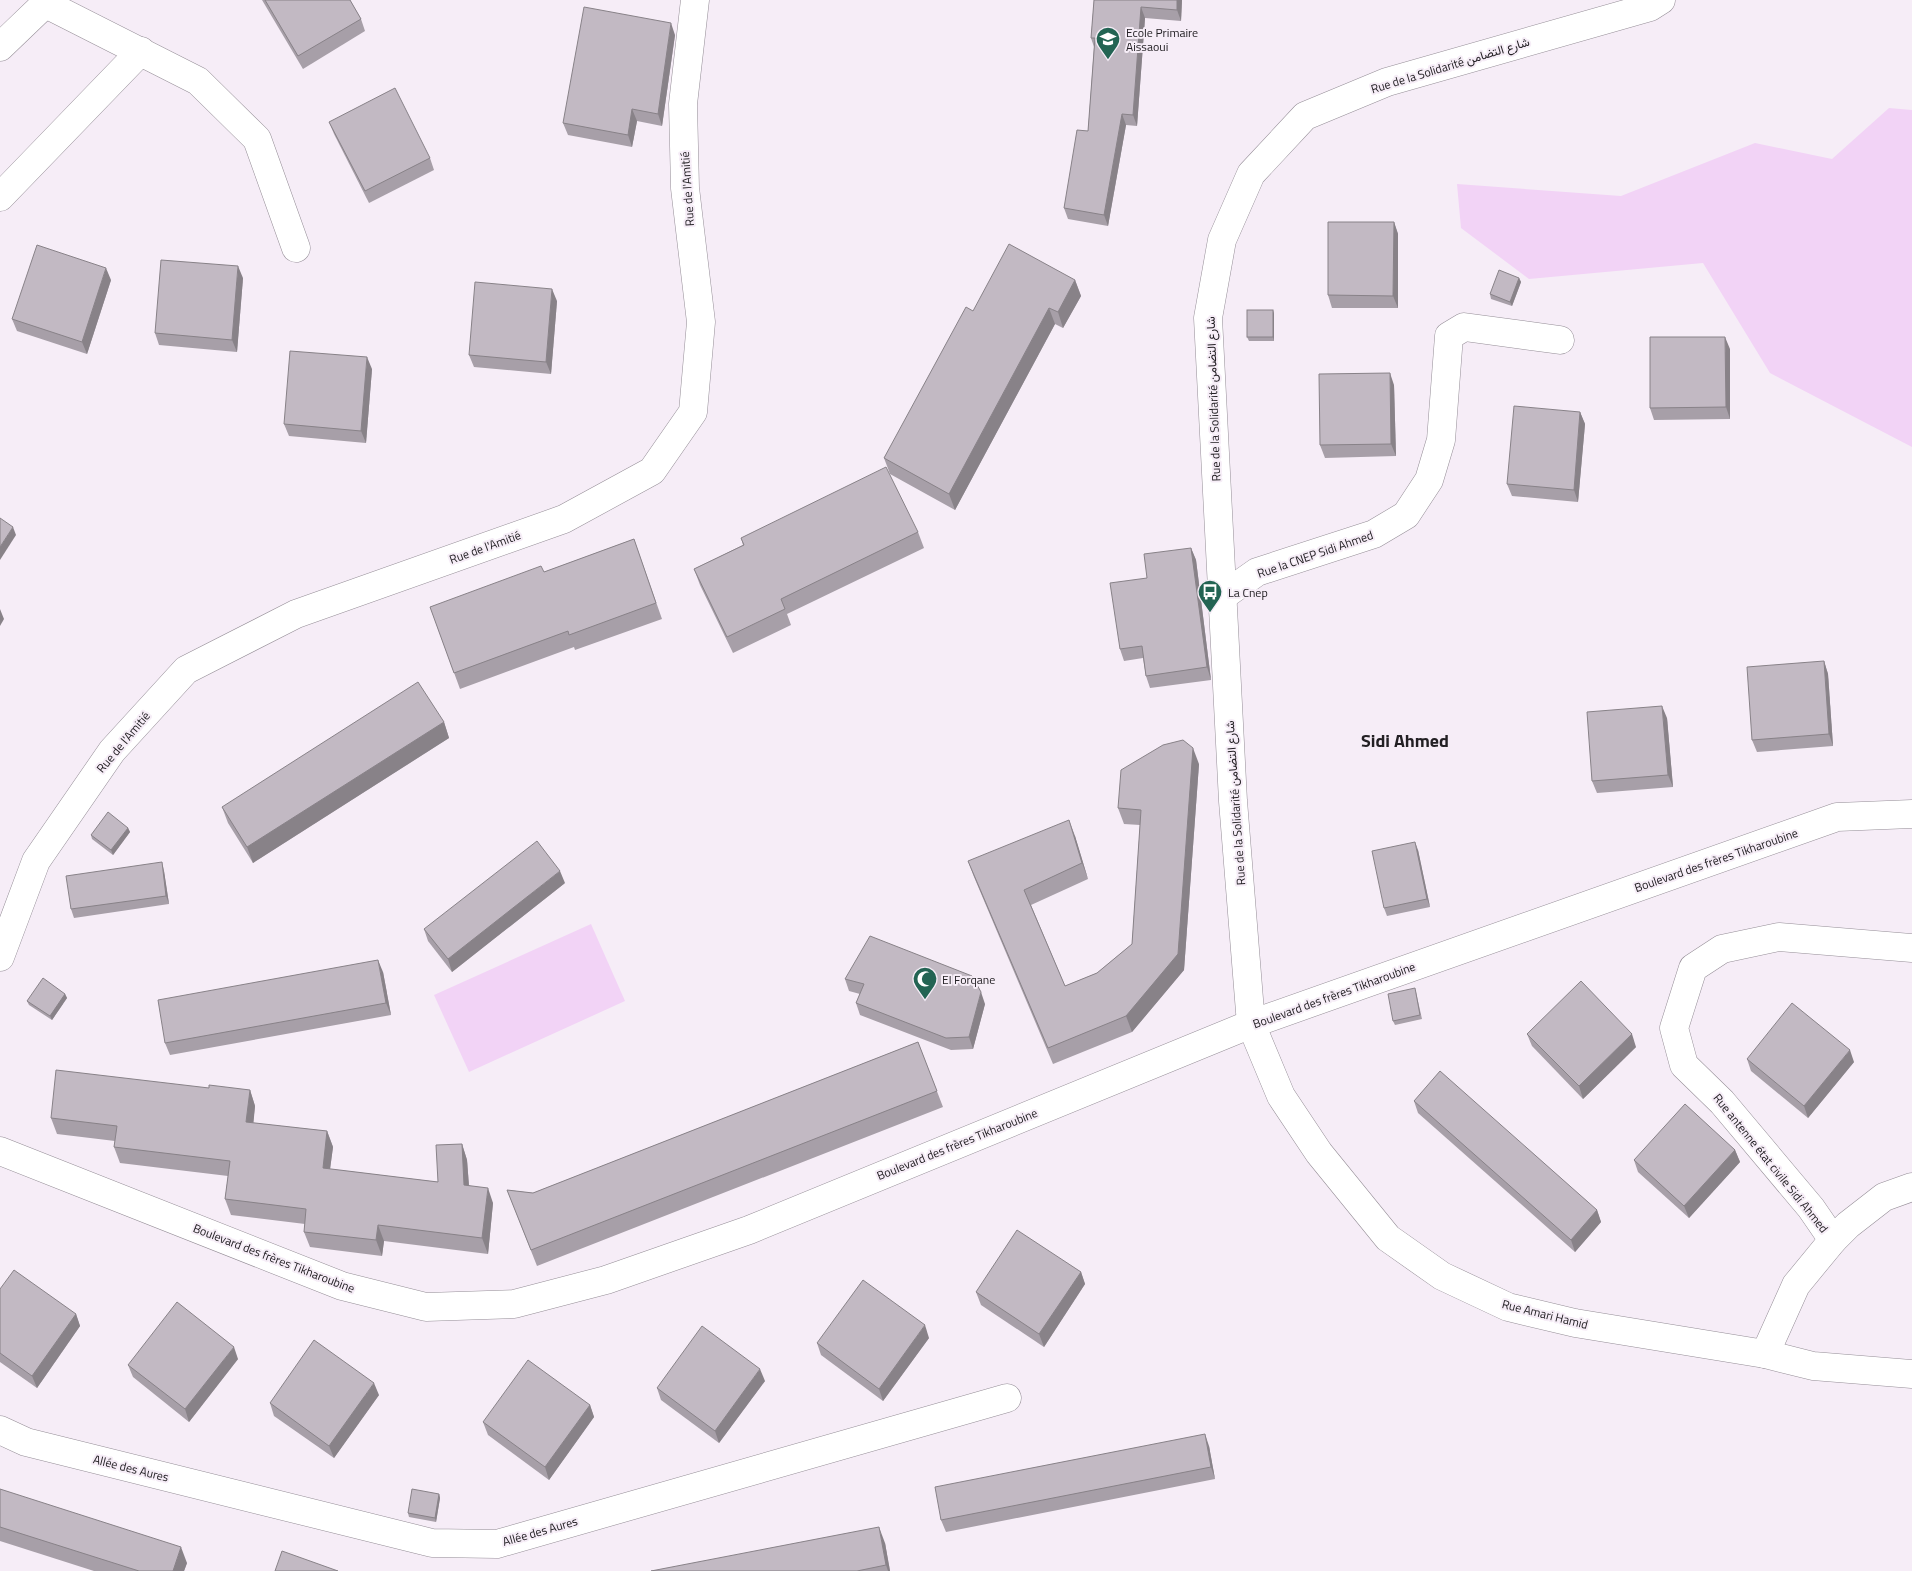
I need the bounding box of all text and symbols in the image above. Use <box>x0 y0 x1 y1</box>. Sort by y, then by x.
place label: Ecole Primaire Aissaoui <box>1126 23 1198 56</box>
school or university icon: Ecole Primaire Aissaoui <box>1095 26 1121 60</box>
street label: Rue de la Solidarité شارع التضامن <box>1368 32 1532 98</box>
street label: Rue de l'Amitié <box>675 151 699 227</box>
street label: Rue de la Solidarité شارع التضامن <box>1201 316 1225 482</box>
street label: Rue de l'Amitié <box>447 525 523 569</box>
street label: Rue la CNEP Sidi Ahmed <box>1254 525 1376 583</box>
bus stop icon: La Cnep <box>1197 579 1223 613</box>
place label: La Cnep <box>1228 583 1268 602</box>
street label: Rue de l'Amitié <box>92 707 154 777</box>
street label: Rue de la Solidarité شارع التضامن <box>1220 720 1250 886</box>
district label: Sidi Ahmed <box>1361 727 1449 754</box>
street label: Boulevard des frères Tikharoubine <box>1632 823 1800 897</box>
street label: Boulevard des frères Tikharoubine <box>1250 957 1418 1033</box>
mosque icon: El Forqane <box>912 966 938 1000</box>
place label: El Forqane <box>942 970 995 989</box>
street label: Rue antenne état civile Sidi Ahmed <box>1709 1089 1833 1237</box>
street label: Boulevard des frères Tikharoubine <box>874 1103 1040 1185</box>
street label: Boulevard des frères Tikharoubine <box>190 1218 358 1298</box>
street label: Rue Amari Hamid <box>1500 1294 1590 1334</box>
street label: Allée des Aures <box>91 1449 171 1487</box>
street label: Allée des Aures <box>500 1511 580 1551</box>

